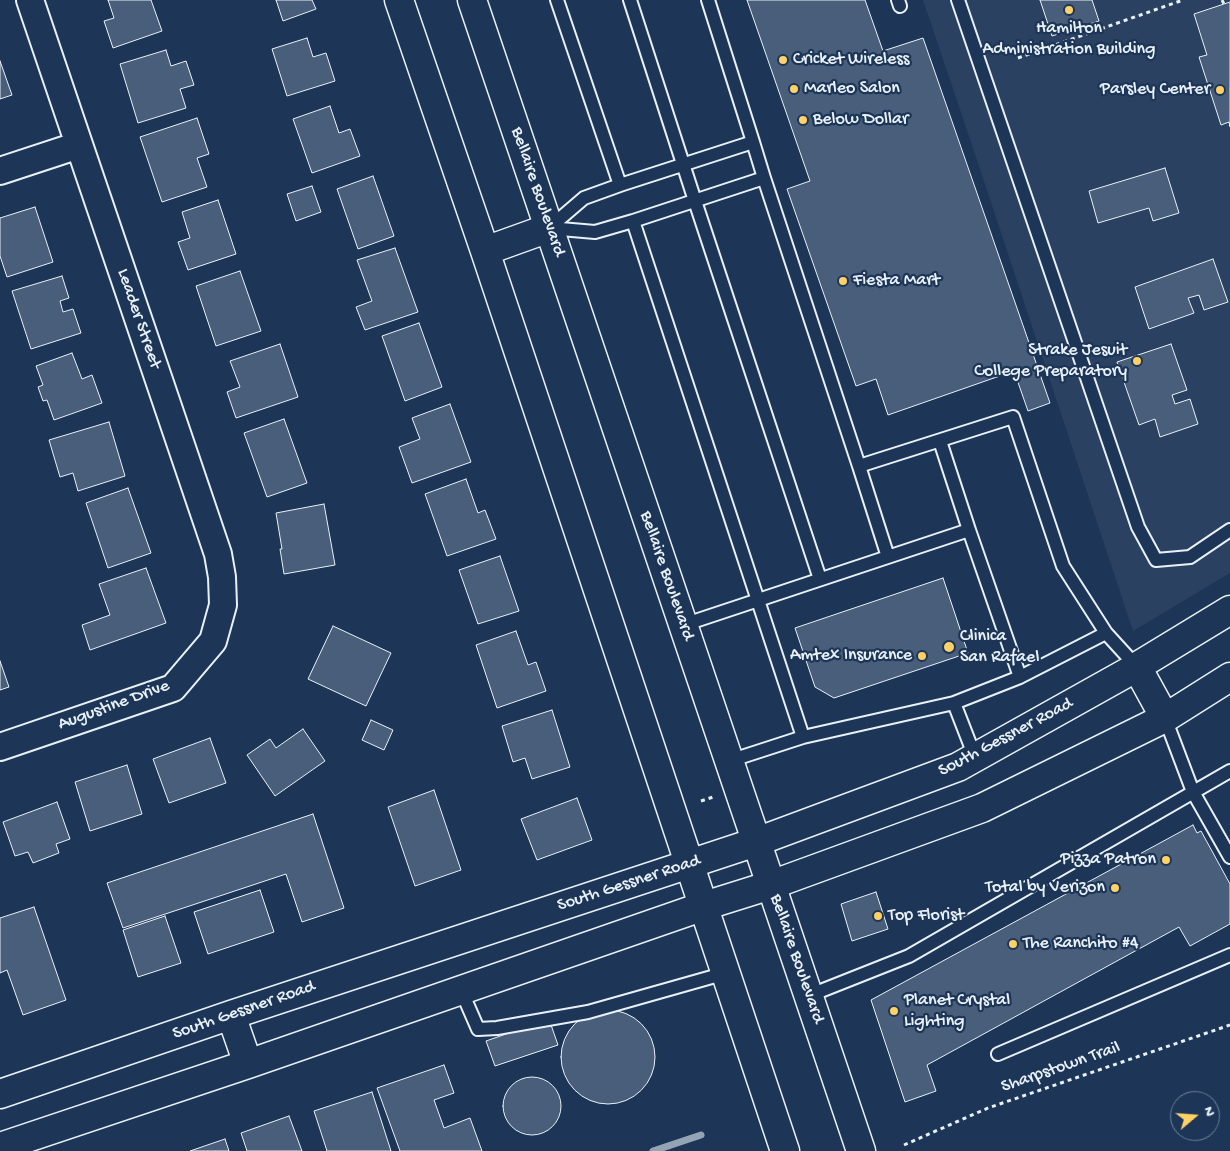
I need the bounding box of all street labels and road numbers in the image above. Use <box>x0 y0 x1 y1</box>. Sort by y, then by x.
street label: Bellaire Boulevard <box>505 125 569 259</box>
street label: Leader Street <box>111 266 165 372</box>
street label: Bellaire Boulevard <box>634 509 698 643</box>
street label: Augustine Drive <box>55 676 173 736</box>
street label: South Gessner Road <box>935 693 1077 783</box>
street label: South Gessner Road <box>555 851 703 917</box>
street label: Bellaire Boulevard <box>764 892 828 1026</box>
street label: South Gessner Road <box>170 977 318 1045</box>
street label: Sharpstown Trail <box>999 1038 1123 1098</box>

